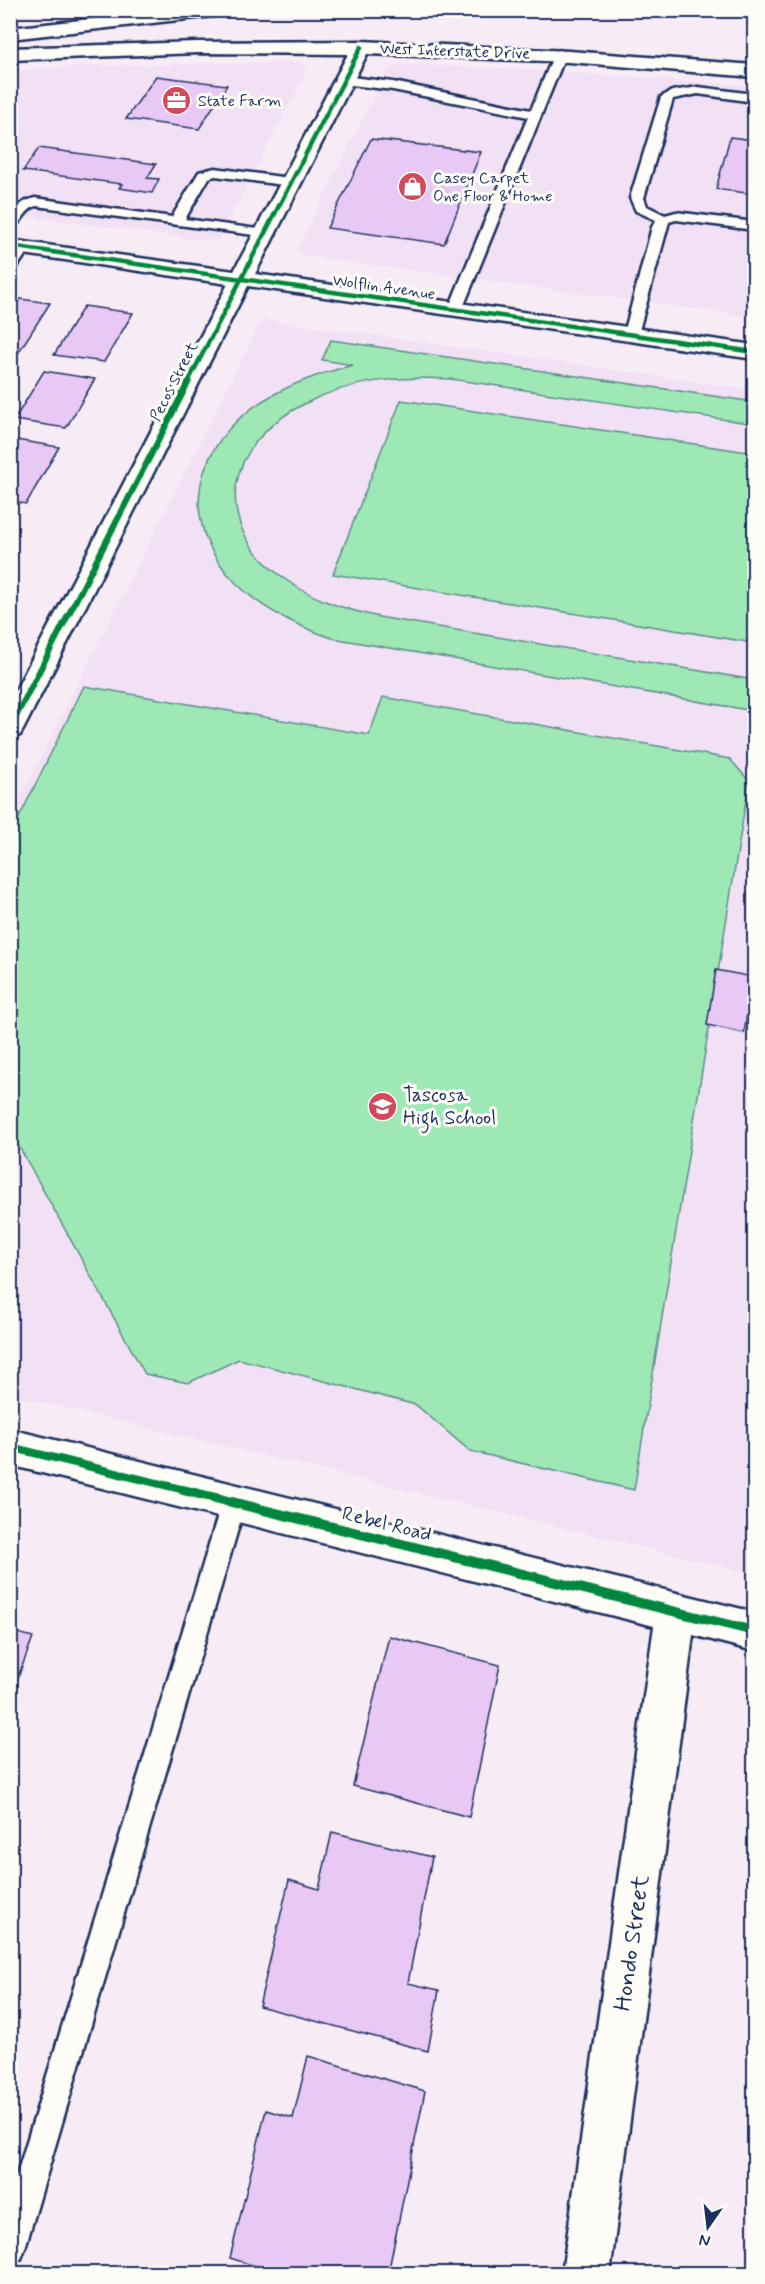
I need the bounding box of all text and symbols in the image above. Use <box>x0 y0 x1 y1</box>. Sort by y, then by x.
street label: West Interstate Drive <box>380 38 530 65</box>
office icon: State Farm <box>161 84 193 116</box>
place label: State Farm <box>198 91 281 112</box>
place label: Casey Carpet One Floor & Home <box>433 168 553 207</box>
shop icon: Casey Carpet One Floor & Home <box>396 170 428 202</box>
street label: Wolflin Avenue <box>331 270 437 305</box>
street label: Pecos Street <box>145 338 204 425</box>
place label: Tascosa High School <box>403 1082 496 1134</box>
school or university icon: Tascosa High School <box>366 1090 398 1122</box>
street label: Rebel Road <box>339 1500 434 1549</box>
street label: Hondo Street <box>608 1873 657 2013</box>
north arrow <box>678 2197 738 2257</box>
text: N <box>697 2229 712 2252</box>

